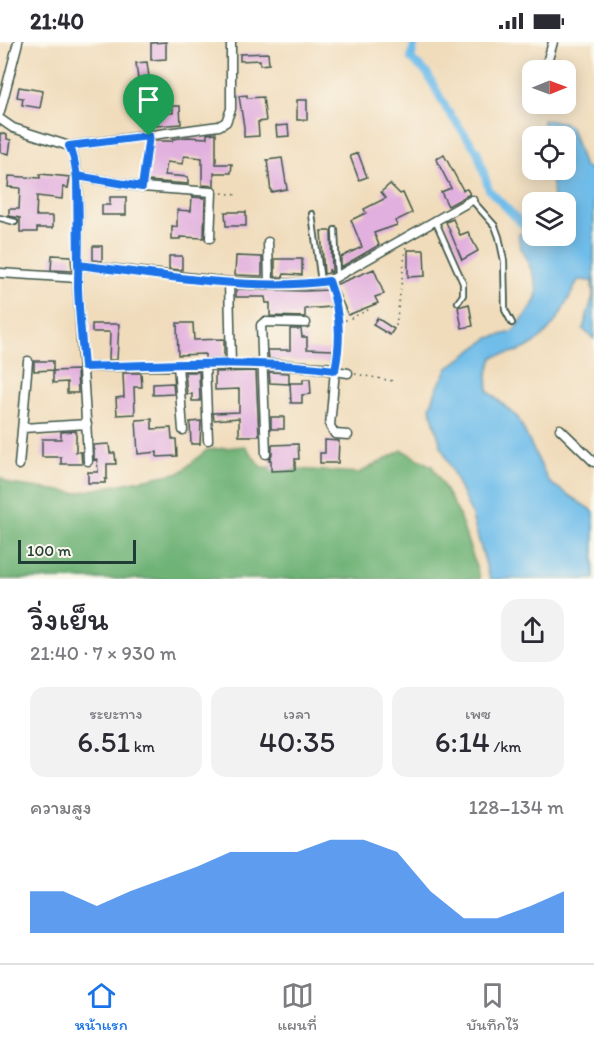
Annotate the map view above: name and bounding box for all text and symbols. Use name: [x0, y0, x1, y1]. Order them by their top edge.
text: 21:40: [30, 8, 84, 35]
north arrow: [522, 60, 576, 114]
map controls: [522, 60, 576, 246]
pin: [123, 74, 174, 136]
icon: arrive: [132, 83, 165, 116]
button: locate: [522, 126, 576, 180]
button: layers: [522, 192, 576, 246]
scale bar: [18, 537, 136, 564]
text: 100 m: [27, 541, 71, 560]
text: วิ่งเย็น: [30, 599, 109, 638]
button: share: [501, 599, 564, 662]
text: 21:40 · 7 × 930 m: [30, 641, 177, 665]
text: ระยะทาง: [89, 704, 143, 723]
text: เวลา: [283, 704, 311, 723]
text: เพซ: [465, 704, 491, 723]
text: 6.51: [77, 723, 130, 760]
text: 40:35: [259, 723, 335, 760]
text: 6:14: [435, 723, 490, 760]
text: km: [130, 737, 155, 756]
text: /km: [490, 737, 521, 756]
text: ความสูง: [30, 795, 92, 819]
text: 128–134 m: [469, 795, 564, 819]
tab: หน้าแรก: [75, 979, 128, 1034]
tab: แผนที่: [278, 979, 317, 1034]
tab: บันทึกไว้: [467, 979, 519, 1034]

